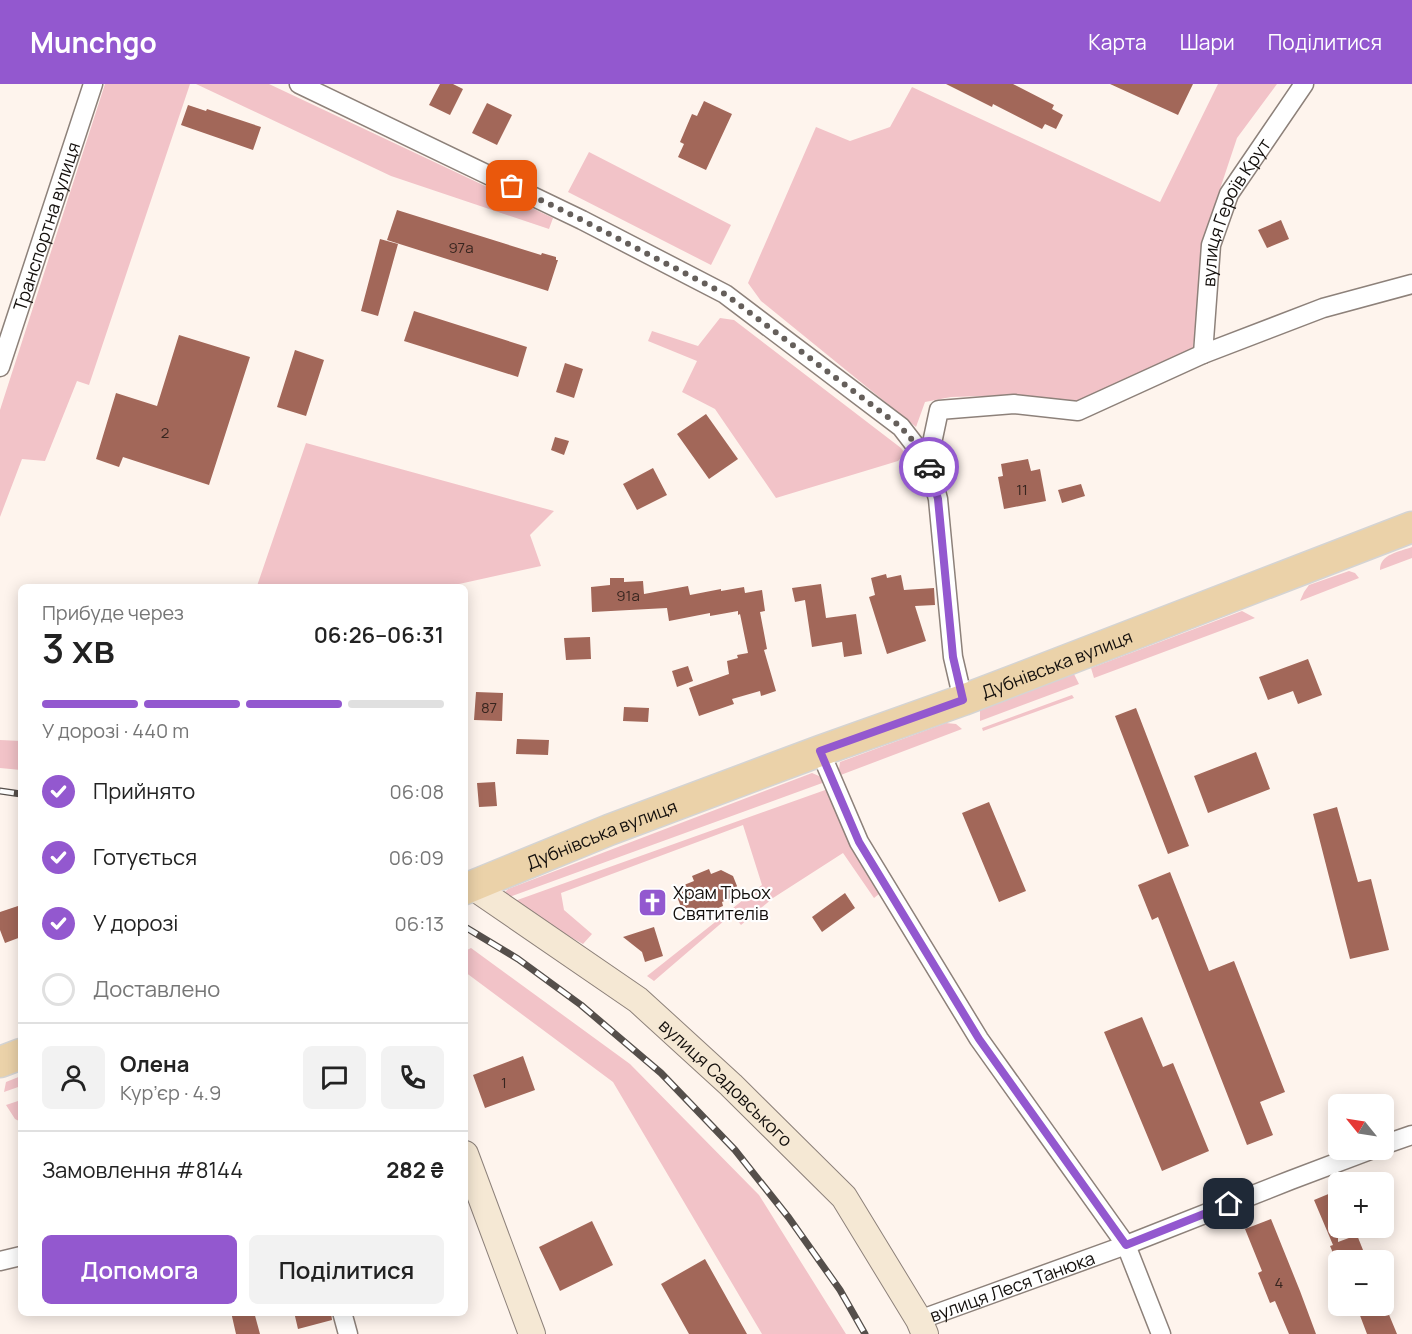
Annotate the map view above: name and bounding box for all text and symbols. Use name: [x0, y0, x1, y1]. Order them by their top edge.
text: Munchgo: [30, 23, 157, 61]
text: Карта: [1088, 28, 1147, 56]
text: Шари: [1180, 28, 1235, 56]
text: Поділитися: [1268, 28, 1382, 56]
street label: вулиця Героїв Крут: [1196, 133, 1276, 288]
street label: Транспортна вулиця: [7, 139, 85, 314]
pin: [486, 160, 537, 211]
icon: bag: [495, 169, 528, 202]
house number: 97а: [449, 237, 473, 258]
house number: 2: [161, 422, 169, 443]
courier: [899, 437, 959, 497]
icon: car: [913, 451, 946, 484]
house number: 11: [1016, 479, 1028, 500]
house number: 91а: [616, 585, 640, 606]
text: Прибуде через: [42, 599, 184, 626]
text: 06:26–06:31: [314, 620, 444, 650]
text: 3 хв: [42, 621, 115, 675]
street label: Дубнівська вулиця: [977, 624, 1136, 704]
house number: 87: [481, 697, 497, 718]
text: У дорозі · 440 m: [42, 717, 189, 744]
icon: check: [42, 775, 75, 808]
text: Прийнято: [93, 776, 195, 806]
text: 06:08: [390, 778, 444, 805]
street label: Дубнівська вулиця: [522, 794, 680, 875]
icon: check: [42, 841, 75, 874]
text: Готується: [93, 842, 197, 872]
text: 06:09: [389, 844, 444, 871]
place label: Храм Трьох Святителів: [673, 880, 771, 925]
church icon: Храм Трьох Святителів: [636, 886, 668, 918]
icon: check: [42, 907, 75, 940]
text: У дорозі: [93, 908, 179, 938]
text: 06:13: [395, 910, 444, 937]
text: Доставлено: [93, 974, 220, 1004]
street label: вулиця Садовського: [654, 1013, 798, 1152]
button: person: [42, 1046, 105, 1109]
button: chat: [303, 1046, 366, 1109]
button: phone: [381, 1046, 444, 1109]
text: Олена: [120, 1049, 189, 1079]
house number: 1: [501, 1072, 507, 1093]
text: Кур’єр · 4.9: [120, 1079, 221, 1106]
north arrow: [1328, 1094, 1394, 1160]
map controls: [1328, 1094, 1394, 1316]
text: Замовлення #8144: [42, 1155, 243, 1185]
text: 282 ₴: [386, 1155, 444, 1185]
button: +: [1328, 1172, 1394, 1238]
pin: [1203, 1178, 1254, 1229]
icon: home: [1212, 1187, 1245, 1220]
button: Допомога: [42, 1235, 237, 1304]
button: Поділитися: [249, 1235, 444, 1304]
street label: вулиця Леся Танюка: [926, 1245, 1098, 1327]
button: −: [1328, 1250, 1394, 1316]
house number: 4: [1275, 1272, 1284, 1293]

